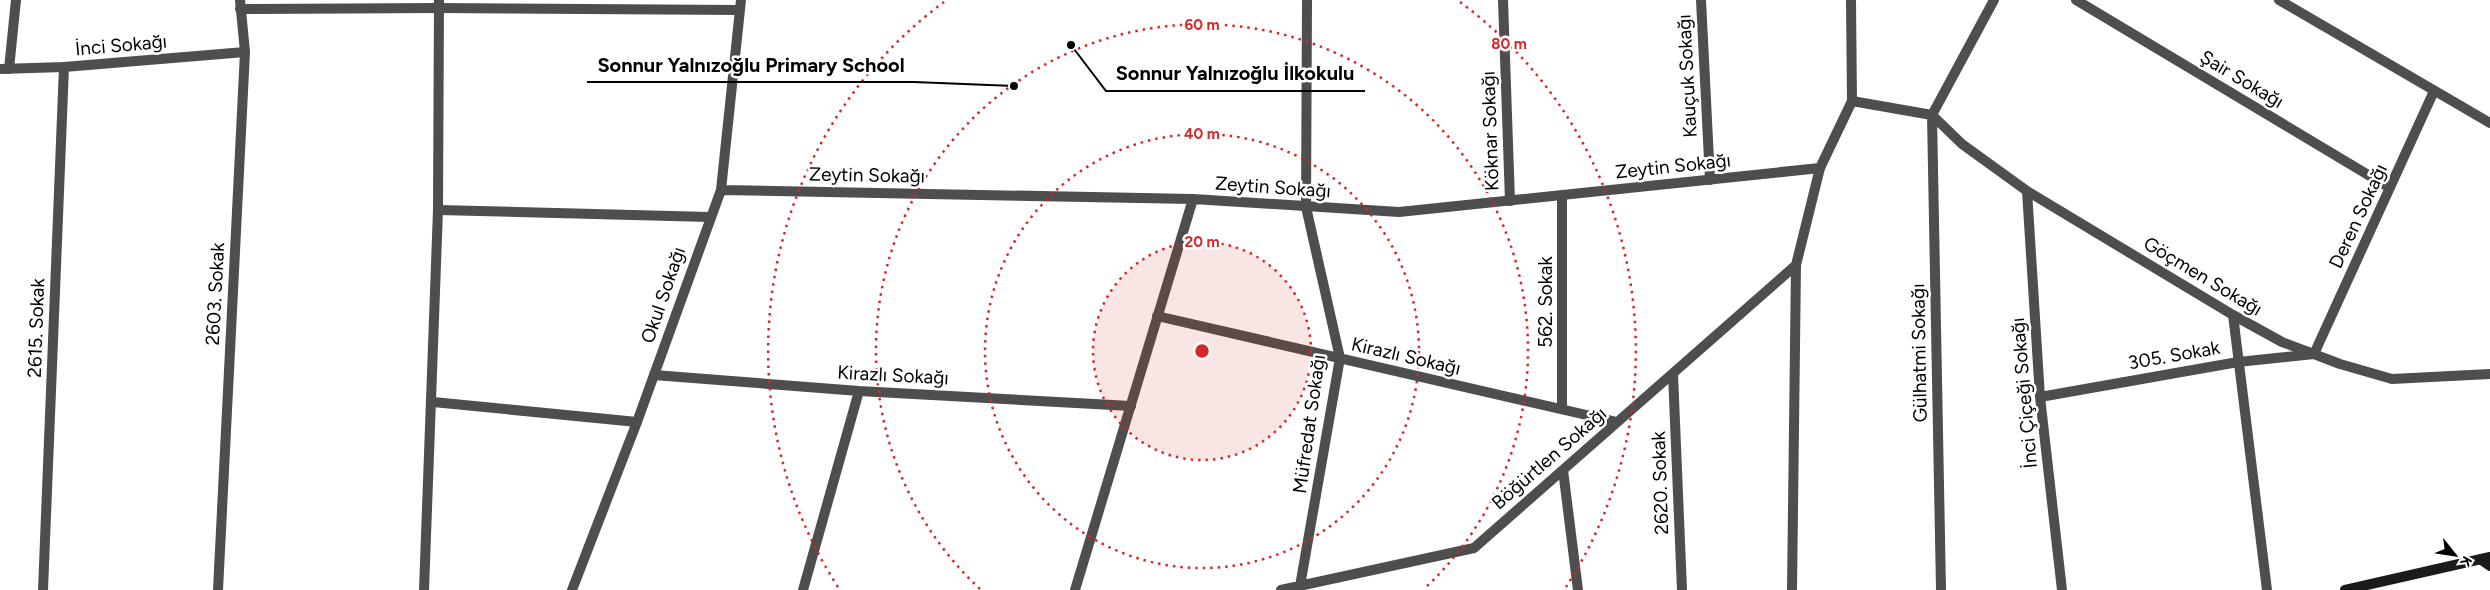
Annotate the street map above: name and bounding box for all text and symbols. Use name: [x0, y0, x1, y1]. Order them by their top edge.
street label: Kauçuk Sokağı: [1672, 14, 1702, 138]
text: 60 m: [1184, 16, 1220, 34]
street label: İnci Sokağı: [74, 30, 168, 60]
text: 80 m: [1491, 35, 1527, 53]
street label: Şair Sokağı: [2196, 45, 2288, 113]
callout: Sonnur Yalnızoğlu Primary School: [587, 47, 914, 82]
text: Sonnur Yalnızoğlu Primary School: [597, 53, 905, 77]
callout: Sonnur Yalnızoğlu İlkokulu: [1106, 56, 1365, 91]
text: Sonnur Yalnızoğlu İlkokulu: [1116, 61, 1354, 85]
street label: Köknar Sokağı: [1476, 71, 1504, 191]
text: 40 m: [1184, 125, 1220, 143]
street label: Zeytin Sokağı: [1614, 148, 1732, 184]
street label: Deren Sokağı: [2324, 160, 2392, 272]
street label: Zeytin Sokağı: [809, 162, 925, 188]
street label: Zeytin Sokağı: [1214, 171, 1332, 203]
street label: Göçmen Sokağı: [2139, 231, 2267, 321]
text: 20 m: [1184, 233, 1220, 251]
street label: 2603. Sokak: [201, 241, 229, 346]
street label: Okul Sokağı: [636, 244, 690, 346]
street label: 562. Sokak: [1534, 255, 1557, 348]
street label: 2615. Sokak: [23, 277, 49, 378]
street label: Gülhatmi Sokağı: [1906, 283, 1932, 423]
street label: İnci Çiçeği Sokağı: [2006, 317, 2042, 469]
street label: Kirazlı Sokağı: [1349, 332, 1463, 380]
street label: 305. Sokak: [2126, 335, 2222, 374]
centre of rings: [1193, 342, 1211, 360]
street label: Müfredat Sokağı: [1288, 353, 1330, 495]
street label: Kirazlı Sokağı: [837, 361, 949, 389]
street label: Böğürtlen Sokağı: [1487, 402, 1611, 514]
street label: 2620. Sokak: [1647, 430, 1673, 535]
north arrow: [2430, 530, 2480, 580]
text: K: [2456, 553, 2476, 570]

